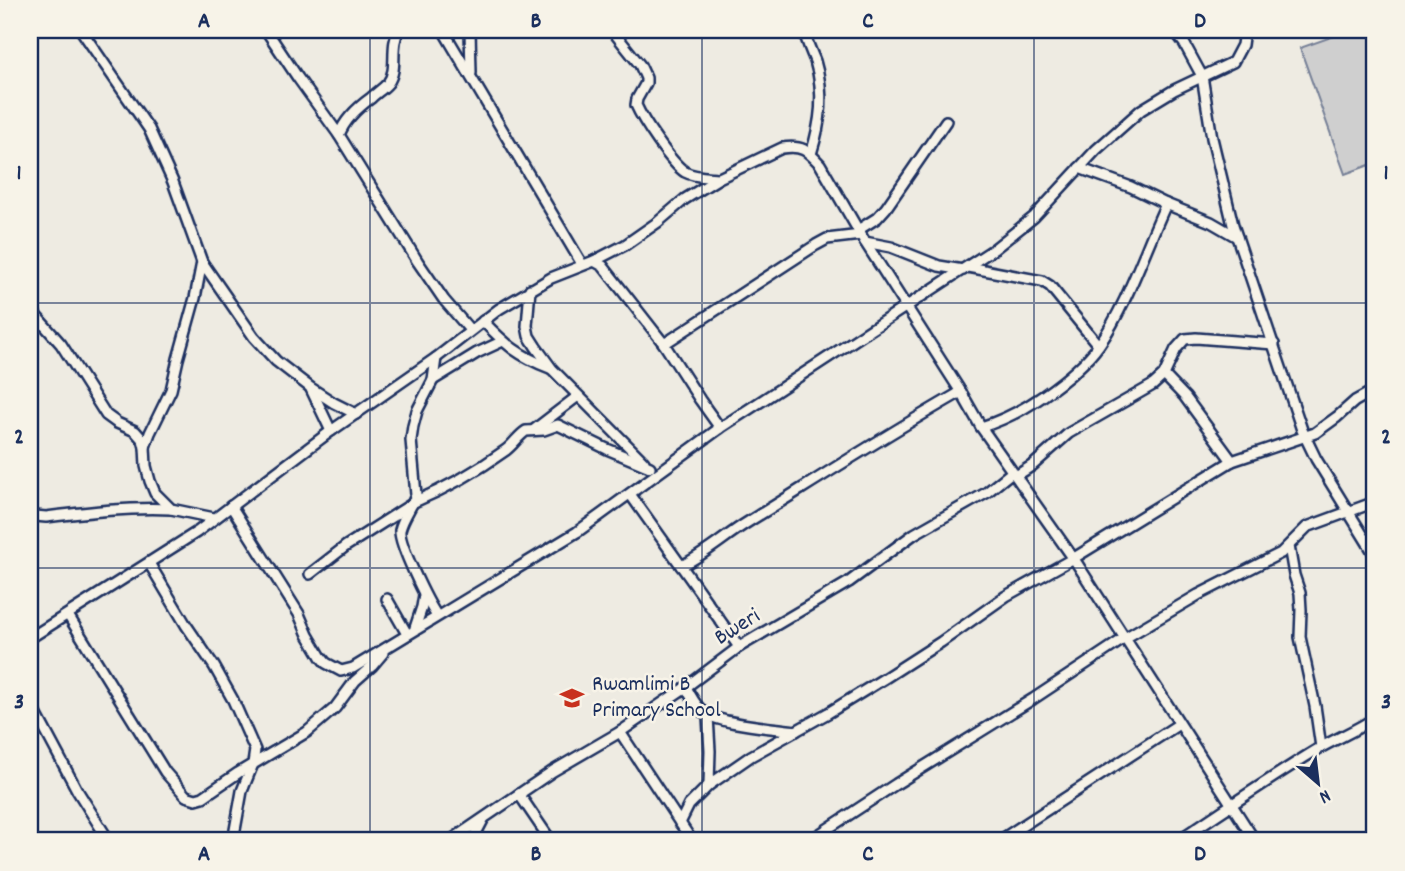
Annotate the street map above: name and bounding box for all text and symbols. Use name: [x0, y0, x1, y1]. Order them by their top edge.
text: A: [198, 6, 210, 39]
text: B: [531, 6, 542, 39]
text: C: [862, 6, 874, 39]
text: D: [1194, 6, 1206, 39]
text: 1: [16, 158, 22, 191]
text: 1: [1383, 158, 1389, 191]
text: 2: [14, 422, 24, 455]
text: 2: [1381, 422, 1391, 455]
street label: Bweri: [709, 601, 767, 655]
place label: Rwamlimi B Primary School: [592, 669, 721, 728]
school or university icon: Rwamlimi B Primary School: [558, 684, 586, 712]
text: 3: [14, 687, 24, 720]
text: 3: [1381, 687, 1391, 720]
north arrow: [1282, 748, 1352, 818]
text: N: [1314, 781, 1335, 809]
text: A: [198, 839, 210, 871]
text: B: [531, 839, 542, 871]
text: C: [862, 839, 874, 871]
text: D: [1194, 839, 1206, 871]

